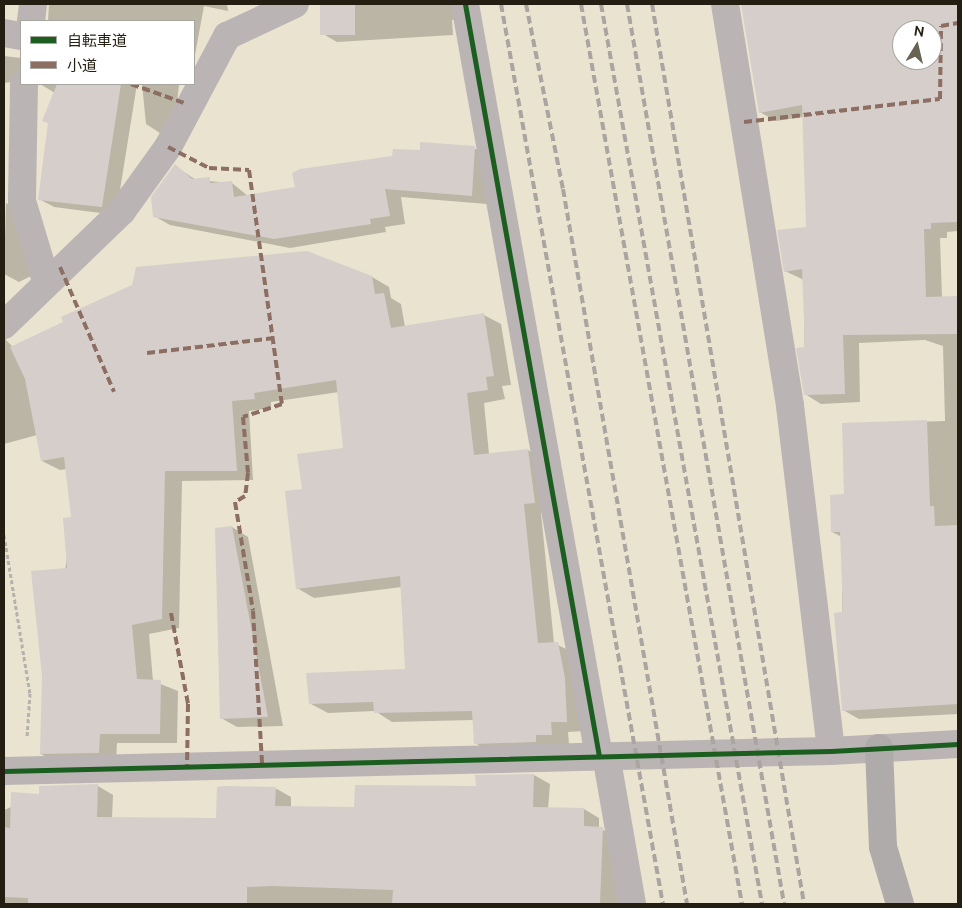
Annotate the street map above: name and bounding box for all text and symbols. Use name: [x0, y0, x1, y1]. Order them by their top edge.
legend: [20, 20, 195, 85]
north arrow: [892, 20, 942, 70]
text: N: [913, 22, 926, 40]
text: 自転車道: [67, 32, 127, 49]
text: 小道: [67, 57, 97, 74]

